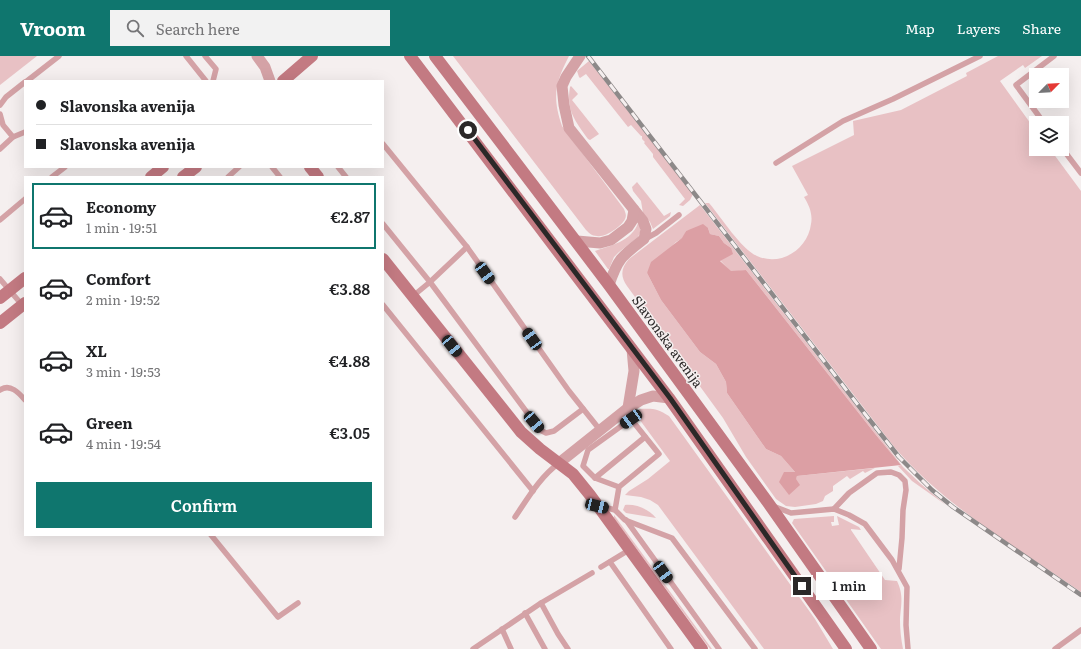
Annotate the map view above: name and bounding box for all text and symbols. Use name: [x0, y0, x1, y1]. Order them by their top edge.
search box: [110, 10, 390, 46]
text: Vroom: [20, 14, 86, 42]
icon: search: [124, 17, 146, 39]
text: Search here: [156, 17, 240, 40]
text: Map: [905, 18, 935, 38]
text: Layers: [957, 18, 1000, 38]
text: Share: [1022, 18, 1061, 38]
north arrow: [1029, 68, 1069, 108]
map controls: [1029, 68, 1069, 156]
text: Slavonska avenija: [60, 94, 195, 117]
button: layers: [1029, 116, 1069, 156]
route start: [459, 121, 477, 139]
text: Slavonska avenija: [60, 132, 195, 155]
text: Economy: [86, 195, 156, 218]
icon: car: [38, 198, 74, 234]
text: €2.87: [330, 205, 370, 228]
text: 1 min · 19:51: [86, 218, 157, 237]
car: [473, 260, 497, 286]
text: Comfort: [86, 267, 151, 290]
icon: car: [38, 270, 74, 306]
text: €3.88: [329, 277, 370, 300]
text: 2 min · 19:52: [86, 290, 160, 309]
street label: Slavonska avenija: [628, 291, 708, 391]
car: [520, 326, 544, 352]
car: [440, 333, 464, 359]
text: XL: [86, 339, 107, 362]
icon: car: [38, 342, 74, 378]
text: €4.88: [329, 349, 370, 372]
text: 3 min · 19:53: [86, 362, 161, 381]
car: [618, 407, 644, 431]
car: [522, 409, 546, 435]
text: Green: [86, 411, 133, 434]
icon: car: [38, 414, 74, 450]
text: €3.05: [329, 421, 370, 444]
text: 4 min · 19:54: [86, 434, 161, 453]
button: Confirm: [36, 482, 372, 528]
car: [584, 497, 610, 515]
car: [651, 559, 675, 585]
callout: 1 min: [816, 572, 882, 600]
text: 1 min: [832, 576, 866, 595]
route end: [793, 577, 811, 595]

